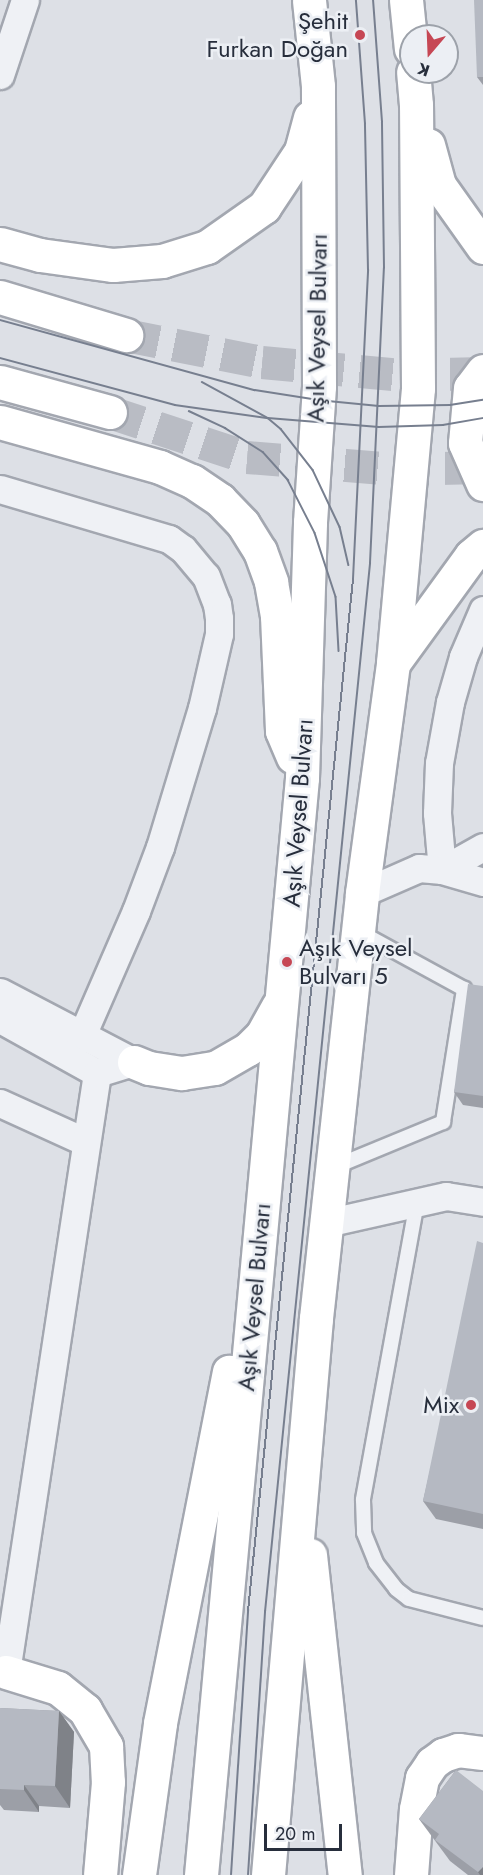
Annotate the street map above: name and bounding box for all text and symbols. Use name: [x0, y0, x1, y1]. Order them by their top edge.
place label: Şehit Furkan Doğan: [206, 7, 348, 63]
north arrow: [399, 24, 459, 84]
marker: Şehit Furkan Doğan: [353, 28, 367, 42]
text: K: [415, 57, 433, 82]
street label: Aşık Veysel Bulvarı: [301, 233, 333, 423]
street label: Aşık Veysel Bulvarı: [277, 718, 319, 908]
place label: Aşık Veysel Bulvarı 5: [299, 934, 413, 990]
marker: Aşık Veysel Bulvarı 5: [280, 955, 294, 969]
street label: Aşık Veysel Bulvarı: [231, 1202, 277, 1392]
place label: Mix: [423, 1391, 459, 1419]
marker: Mix: [464, 1398, 478, 1412]
scale bar: [267, 1812, 345, 1850]
text: 20 m: [275, 1821, 315, 1847]

